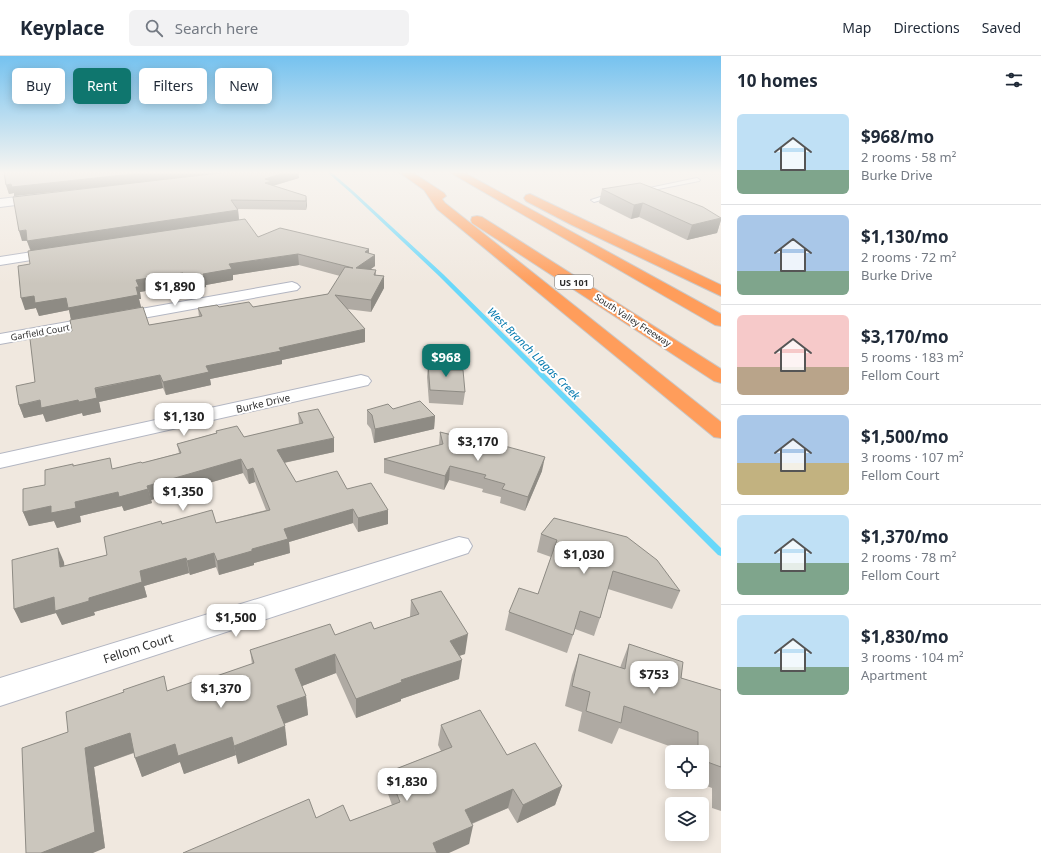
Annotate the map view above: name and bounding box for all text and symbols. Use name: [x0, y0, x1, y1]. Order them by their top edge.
search box: [129, 10, 409, 46]
text: Keyplace: [20, 15, 105, 41]
icon: search: [143, 17, 165, 39]
text: Search here: [175, 18, 258, 38]
text: Map: [842, 18, 871, 37]
text: Directions: [893, 18, 960, 37]
text: Saved: [982, 18, 1021, 37]
chip: Buy: [12, 68, 65, 104]
chip: Rent: [73, 68, 131, 104]
chip: Filters: [139, 68, 207, 104]
chip: New: [215, 68, 272, 104]
text: 10 homes: [737, 69, 818, 92]
icon: filters: [1003, 69, 1025, 91]
text: $968/mo: [861, 125, 934, 148]
icon: home: [769, 130, 817, 178]
text: 2 rooms · 58 m²: [861, 148, 956, 166]
text: Burke Drive: [861, 166, 933, 184]
text: $1,130/mo: [861, 225, 949, 248]
icon: home: [769, 231, 817, 279]
text: 2 rooms · 72 m²: [861, 248, 956, 266]
text: Burke Drive: [861, 266, 933, 284]
pin: $1,890: [142, 273, 208, 307]
road number: US 101: [555, 275, 593, 289]
text: $1,890: [155, 277, 195, 295]
street label: South Valley Freeway: [592, 290, 674, 350]
water label: West Branch Llagas Creek: [484, 303, 584, 403]
street label: Garfield Court: [9, 320, 71, 344]
text: $3,170/mo: [861, 325, 949, 348]
icon: home: [769, 331, 817, 379]
pin: $968: [422, 344, 470, 378]
text: $968: [431, 348, 461, 366]
text: 5 rooms · 183 m²: [861, 348, 964, 366]
text: Fellom Court: [861, 366, 939, 384]
street label: Burke Drive: [235, 390, 292, 416]
pin: $1,130: [151, 403, 217, 437]
text: $1,130: [164, 407, 204, 425]
text: $1,500/mo: [861, 425, 949, 448]
pin: $3,170: [445, 428, 511, 462]
icon: home: [769, 431, 817, 479]
text: $3,170: [458, 432, 498, 450]
text: 3 rooms · 107 m²: [861, 448, 964, 466]
text: Fellom Court: [861, 466, 939, 484]
pin: $1,350: [150, 478, 216, 512]
text: $1,350: [163, 482, 203, 500]
text: $1,370/mo: [861, 525, 949, 548]
icon: home: [769, 531, 817, 579]
pin: $1,030: [551, 541, 617, 575]
text: $1,030: [564, 545, 604, 563]
text: 2 rooms · 78 m²: [861, 548, 956, 566]
text: Fellom Court: [861, 566, 939, 584]
pin: $1,500: [203, 604, 269, 638]
text: $1,500: [216, 608, 256, 626]
text: $1,830/mo: [861, 625, 949, 648]
street label: Fellom Court: [101, 629, 176, 667]
icon: home: [769, 631, 817, 679]
text: 3 rooms · 104 m²: [861, 648, 964, 666]
pin: $753: [630, 661, 678, 695]
text: $753: [639, 665, 669, 683]
text: Apartment: [861, 666, 927, 684]
pin: $1,370: [188, 675, 254, 709]
text: $1,370: [201, 679, 241, 697]
map controls: [665, 745, 709, 841]
button: locate: [665, 745, 709, 789]
pin: $1,830: [374, 768, 440, 802]
text: $1,830: [387, 772, 427, 790]
button: layers: [665, 797, 709, 841]

